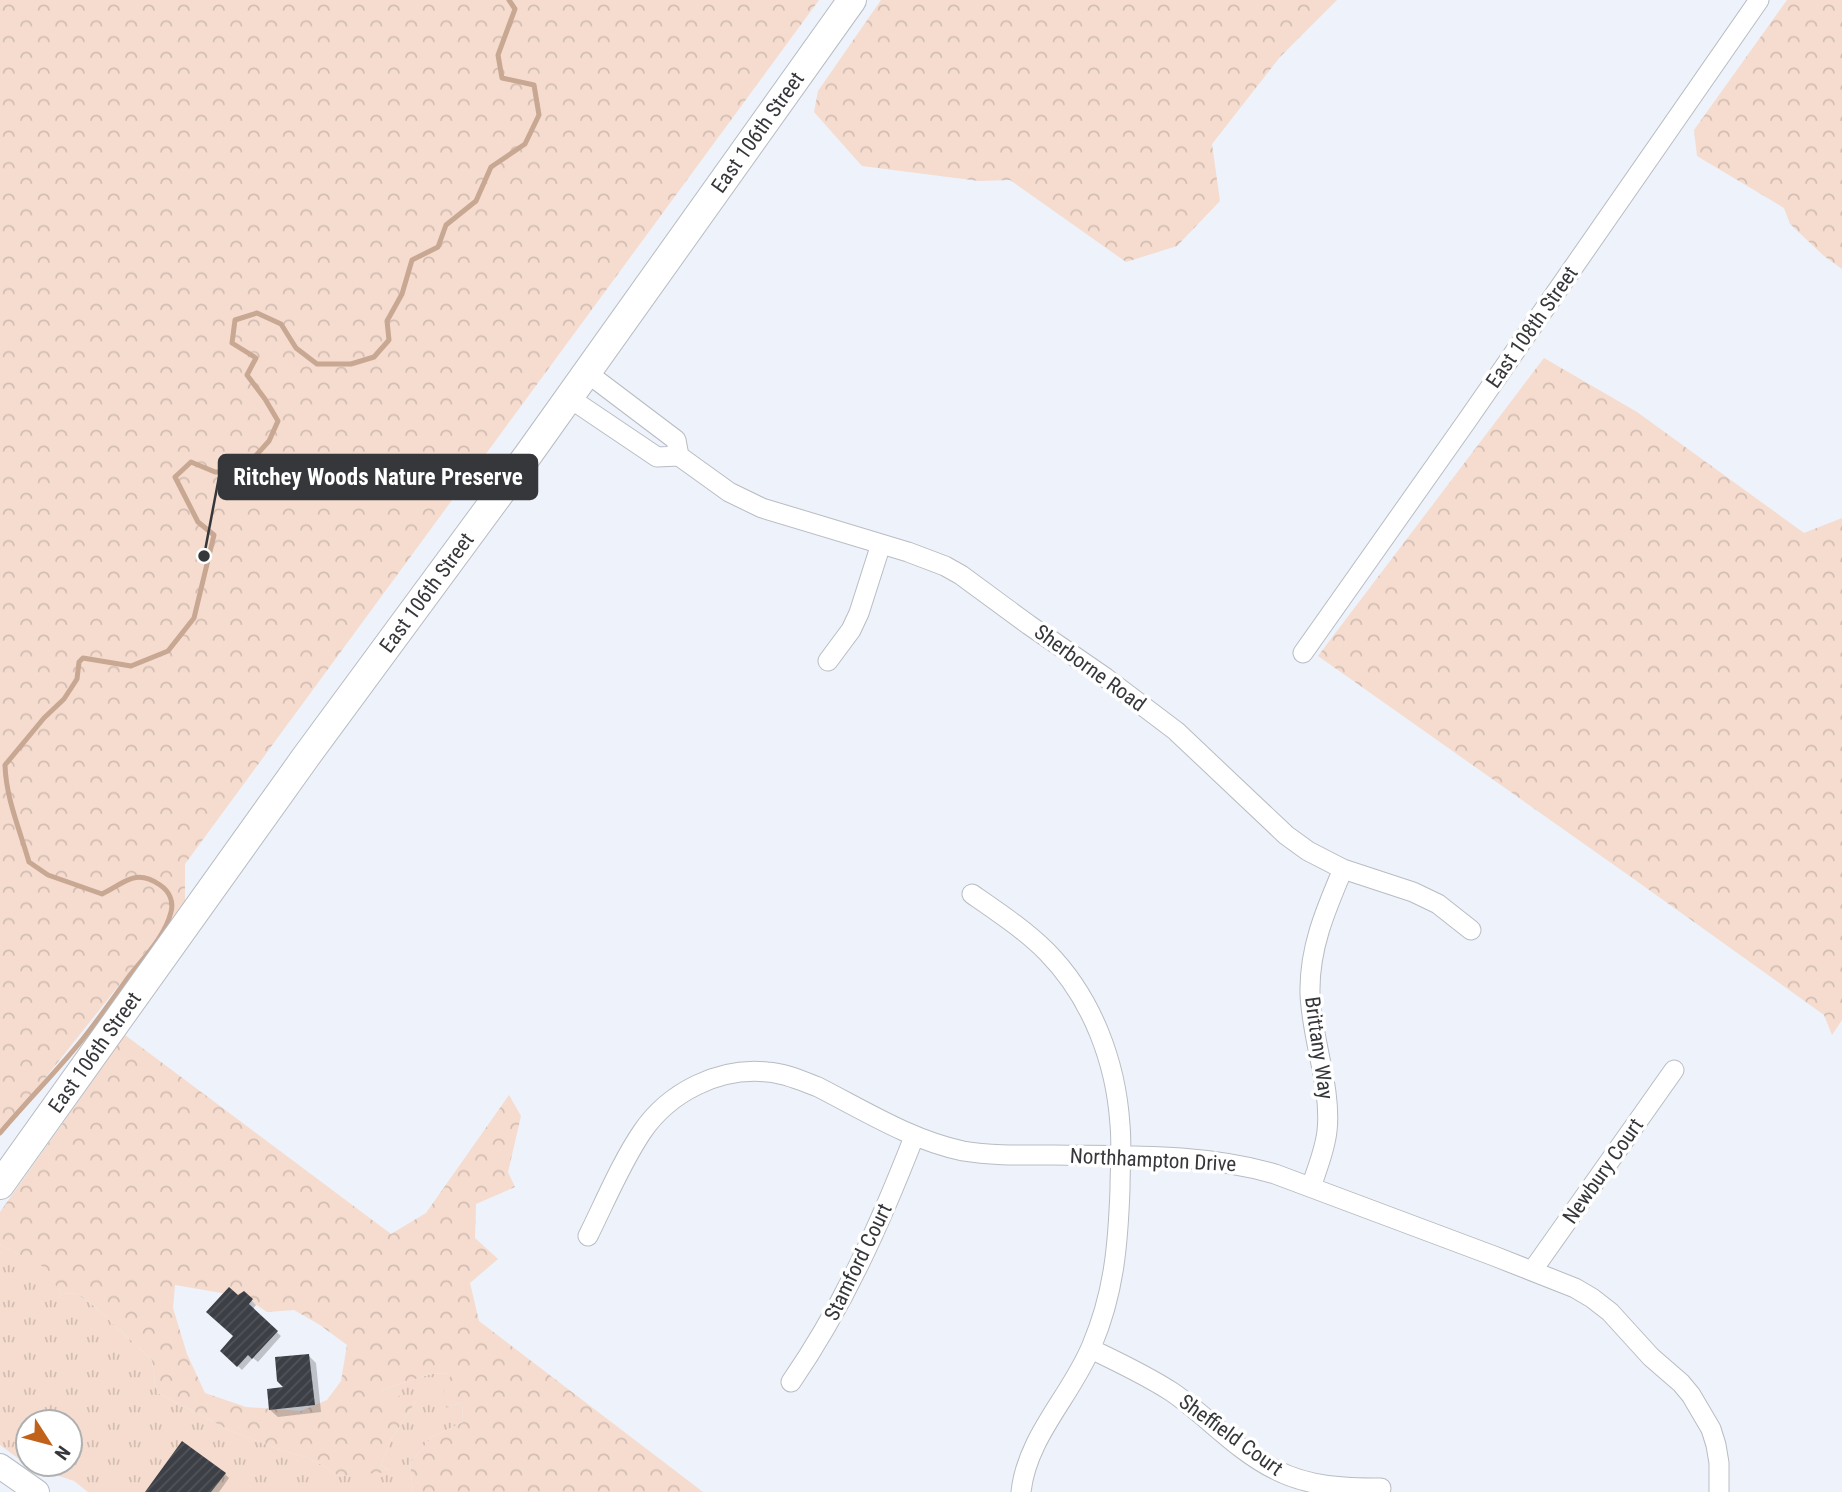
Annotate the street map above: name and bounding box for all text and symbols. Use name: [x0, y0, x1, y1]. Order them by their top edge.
street label: East 106th Street: [707, 67, 809, 197]
street label: East 108th Street: [1481, 262, 1583, 392]
callout: Ritchey Woods Nature Preserve: [219, 455, 537, 499]
text: Ritchey Woods Nature Preserve: [233, 464, 523, 491]
street label: East 106th Street: [375, 528, 479, 657]
street label: Sherborne Road: [1030, 620, 1150, 716]
street label: East 106th Street: [44, 987, 146, 1117]
street label: Brittany Way: [1300, 995, 1338, 1101]
street label: Newbury Court: [1558, 1114, 1648, 1228]
street label: Northhampton Drive: [1069, 1144, 1237, 1176]
street label: Stamford Court: [819, 1200, 897, 1324]
street label: Sheffield Court: [1175, 1389, 1287, 1481]
north arrow: [14, 1408, 84, 1478]
text: N: [50, 1441, 75, 1464]

